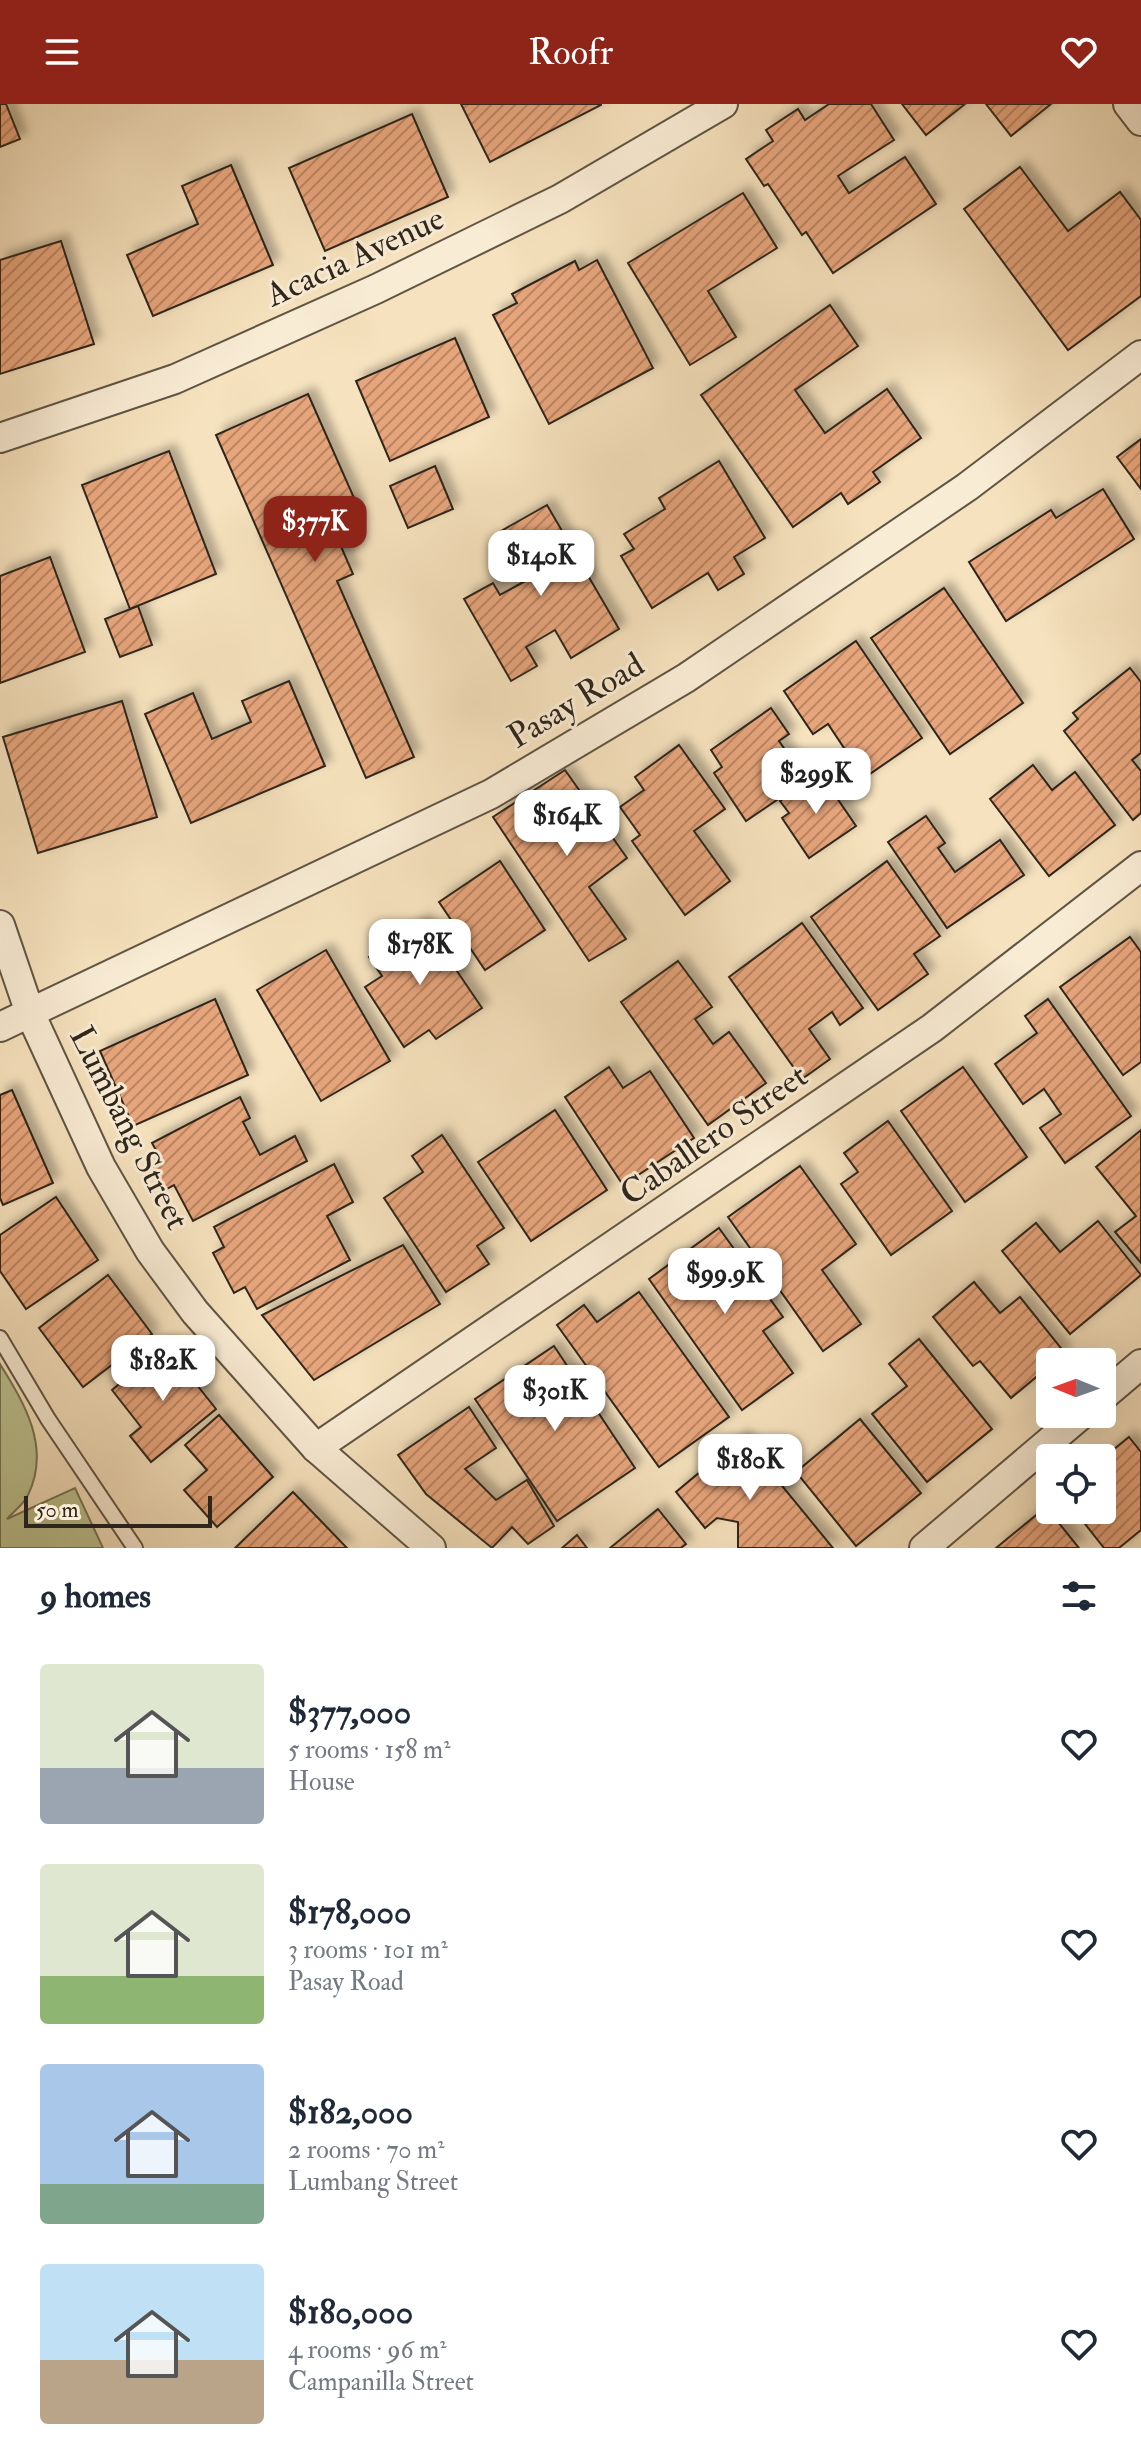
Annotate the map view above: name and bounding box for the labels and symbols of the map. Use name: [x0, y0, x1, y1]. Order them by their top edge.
street label: Acacia Avenue: [258, 197, 451, 317]
pin: $377K: [259, 496, 371, 564]
pin: $140K: [485, 530, 597, 598]
street label: Pasay Road: [500, 643, 652, 758]
pin: $299K: [760, 748, 872, 816]
pin: $164K: [511, 790, 623, 858]
pin: $178K: [364, 919, 476, 987]
street label: Lumbang Street: [59, 1019, 199, 1237]
street label: Caballero Street: [612, 1055, 816, 1215]
pin: $99.9K: [660, 1248, 790, 1316]
pin: $182K: [107, 1335, 219, 1403]
north arrow: [1036, 1348, 1116, 1428]
pin: $301K: [499, 1365, 611, 1433]
pin: $180K: [694, 1434, 806, 1502]
scale bar: [24, 1492, 212, 1528]

